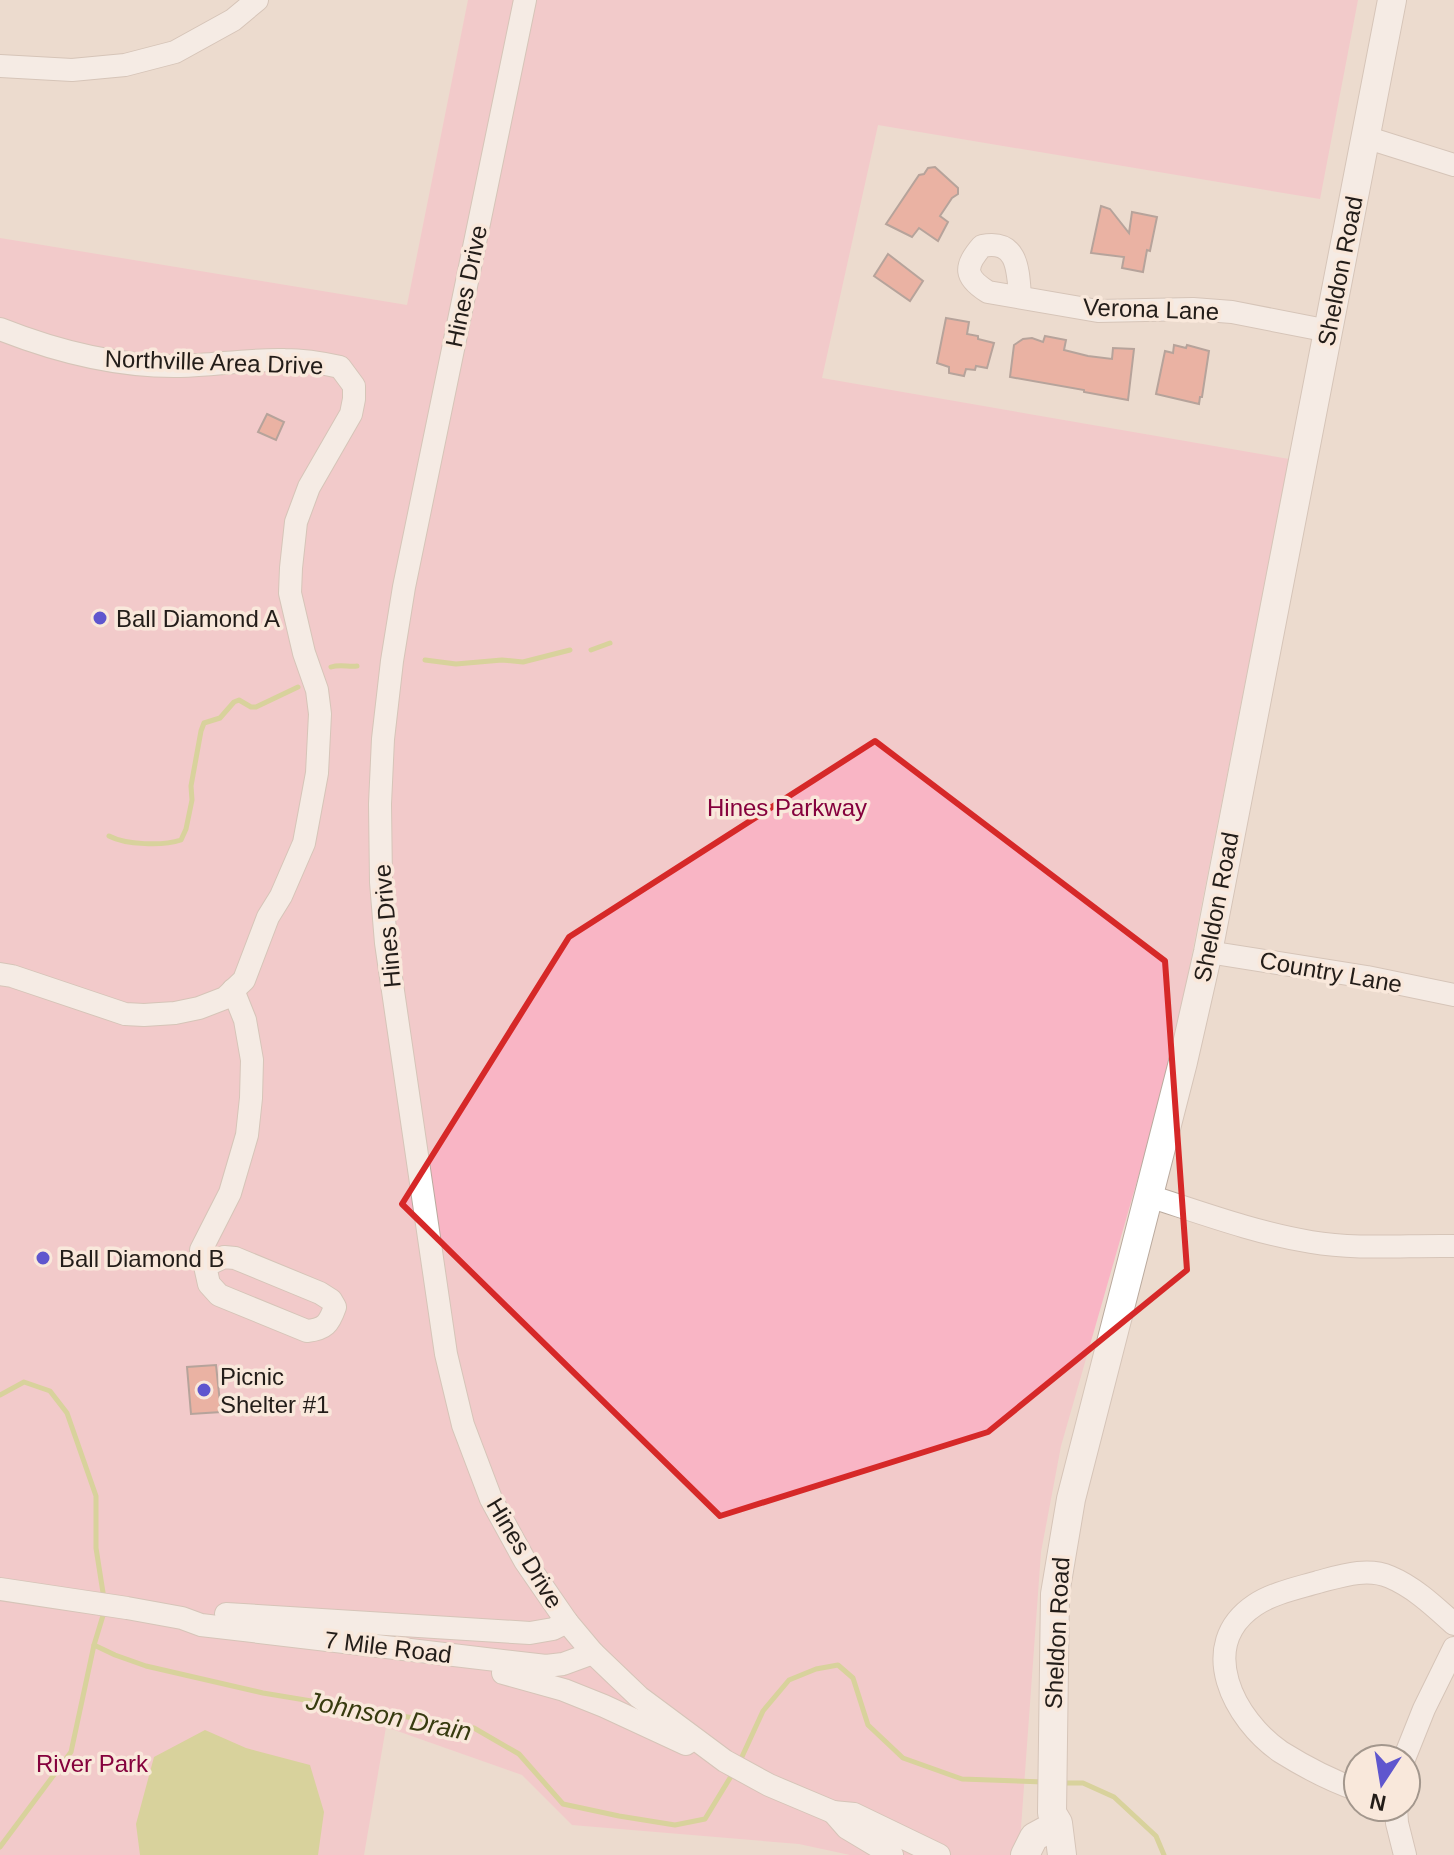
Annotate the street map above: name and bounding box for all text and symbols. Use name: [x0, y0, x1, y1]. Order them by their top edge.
street label: Sheldon Road: [1312, 194, 1368, 348]
street label: Hines Drive: [440, 223, 492, 349]
street label: Verona Lane: [1083, 293, 1219, 325]
street label: Northville Area Drive: [104, 345, 324, 379]
place label: Ball Diamond A: [116, 605, 280, 632]
marker: Ball Diamond A: [91, 609, 109, 627]
park label: Hines Parkway: [707, 794, 867, 821]
street label: Sheldon Road: [1188, 830, 1244, 984]
street label: Hines Drive: [368, 863, 406, 989]
street label: Country Lane: [1258, 946, 1404, 998]
place label: Ball Diamond B: [59, 1245, 224, 1272]
marker: Ball Diamond B: [34, 1249, 52, 1267]
place label: Picnic Shelter #1: [220, 1363, 329, 1418]
marker: Picnic Shelter #1: [195, 1381, 213, 1399]
street label: Hines Drive: [481, 1493, 569, 1613]
street label: Sheldon Road: [1040, 1556, 1074, 1710]
street label: 7 Mile Road: [323, 1626, 453, 1668]
water label: Johnson Drain: [303, 1685, 474, 1747]
north arrow: [1342, 1743, 1422, 1823]
park label: River Park: [36, 1750, 149, 1777]
text: N: [1368, 1788, 1388, 1816]

